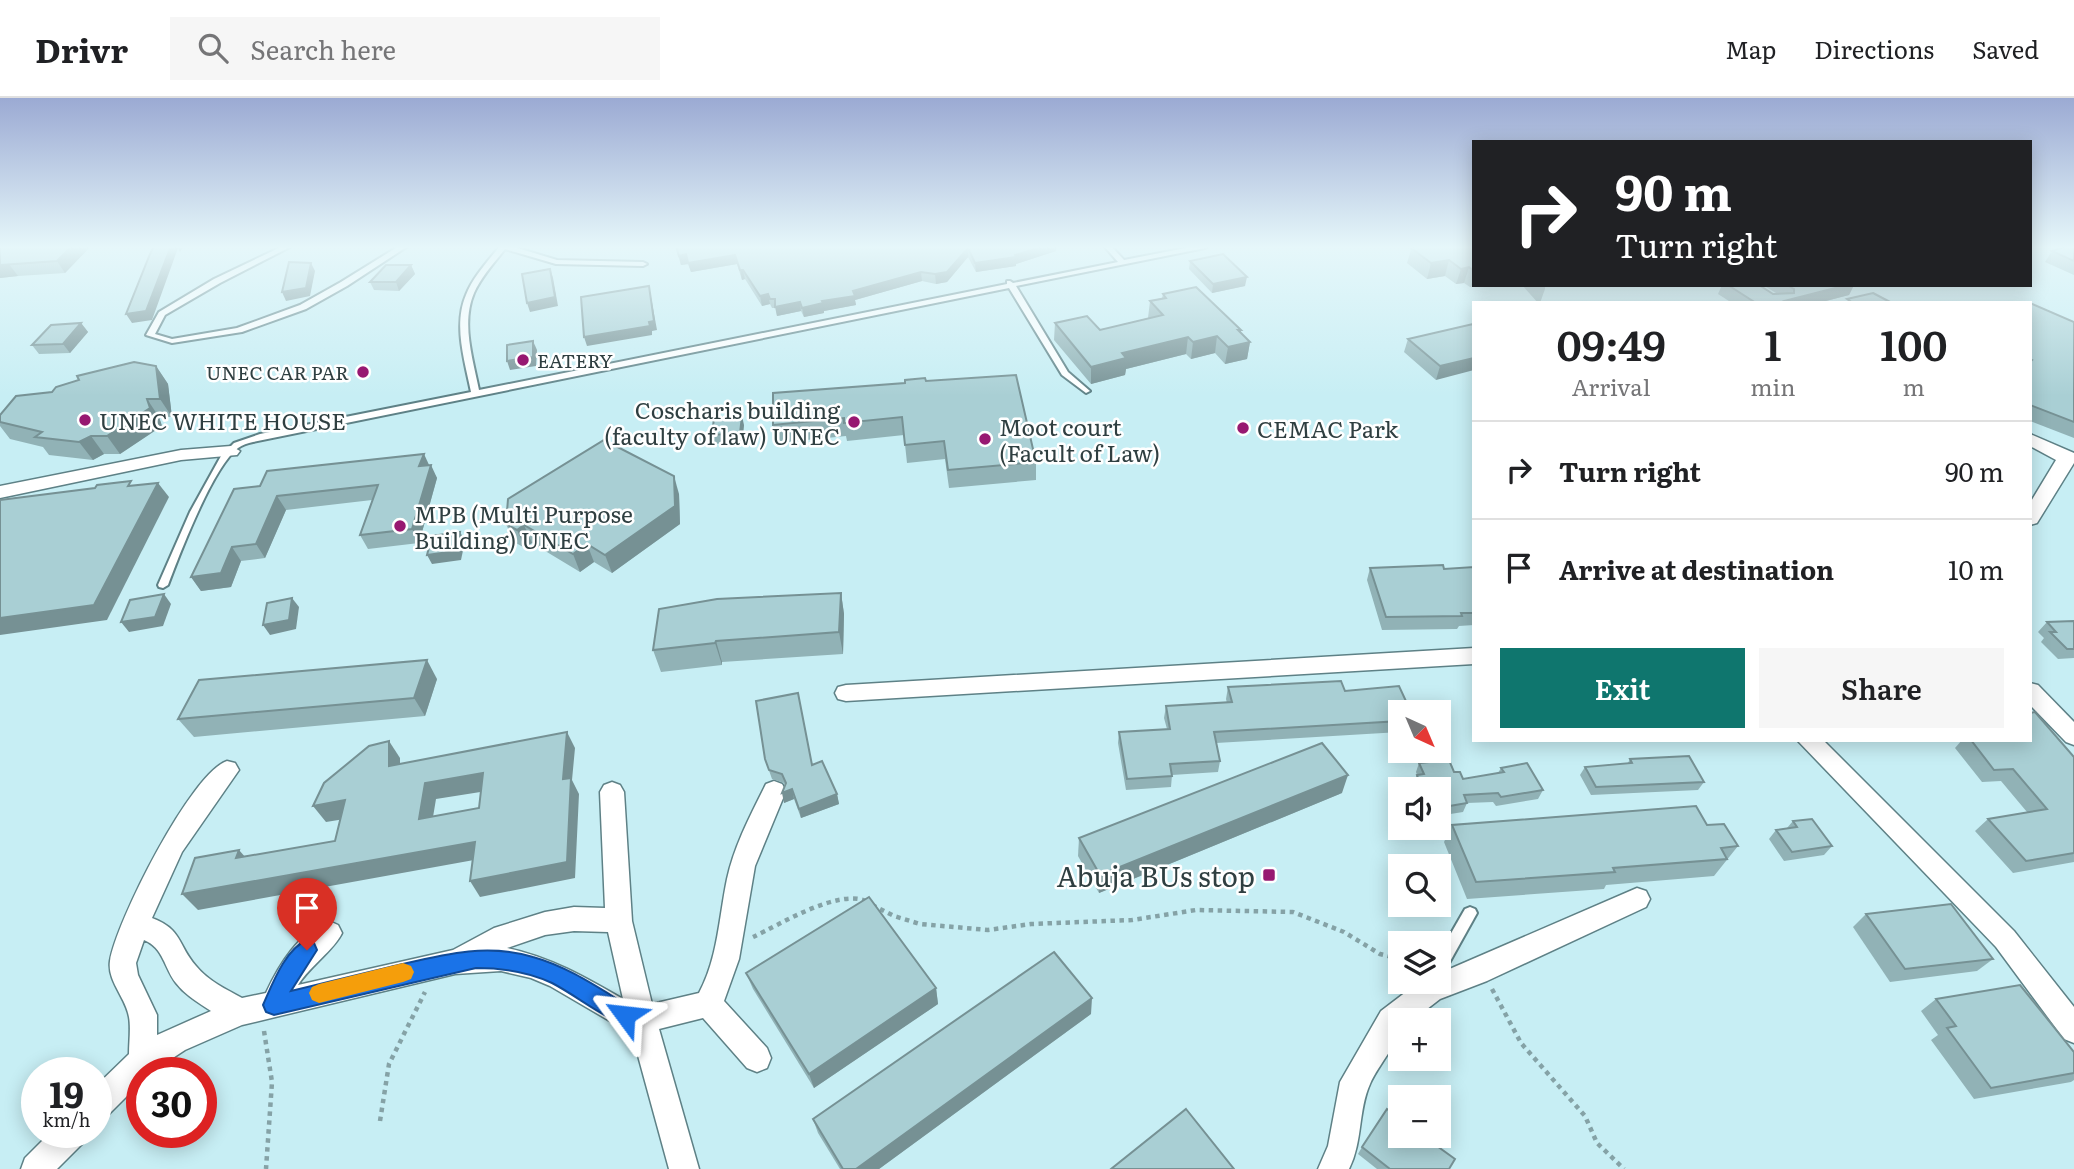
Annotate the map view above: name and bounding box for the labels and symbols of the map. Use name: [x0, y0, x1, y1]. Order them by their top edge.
place label: EATERY: [537, 346, 613, 374]
marker: EATERY: [515, 352, 531, 368]
place label: UNEC CAR PAR: [206, 358, 349, 386]
marker: UNEC CAR PAR: [355, 364, 371, 380]
place label: Coscharis building (faculty of law) UNEC: [604, 392, 840, 452]
place label: UNEC WHITE HOUSE: [99, 403, 346, 437]
place label: Moot court (Facult of Law): [999, 409, 1160, 469]
place label: CEMAC Park: [1257, 411, 1399, 445]
marker: UNEC WHITE HOUSE: [77, 412, 93, 428]
marker: Coscharis building (faculty of law) UNEC: [846, 414, 862, 430]
marker: CEMAC Park: [1235, 420, 1251, 436]
marker: Moot court (Facult of Law): [977, 431, 993, 447]
place label: MPB (Multi Purpose Building) UNEC: [414, 496, 633, 556]
marker: MPB (Multi Purpose Building) UNEC: [392, 518, 408, 534]
north arrow: [1388, 700, 1451, 763]
place label: Abuja BUs stop: [1056, 854, 1255, 896]
marker: Abuja BUs stop: [1261, 867, 1277, 883]
pin: [277, 878, 337, 950]
position arrow: [588, 978, 662, 1052]
speed limit sign: 30: [126, 1057, 217, 1148]

